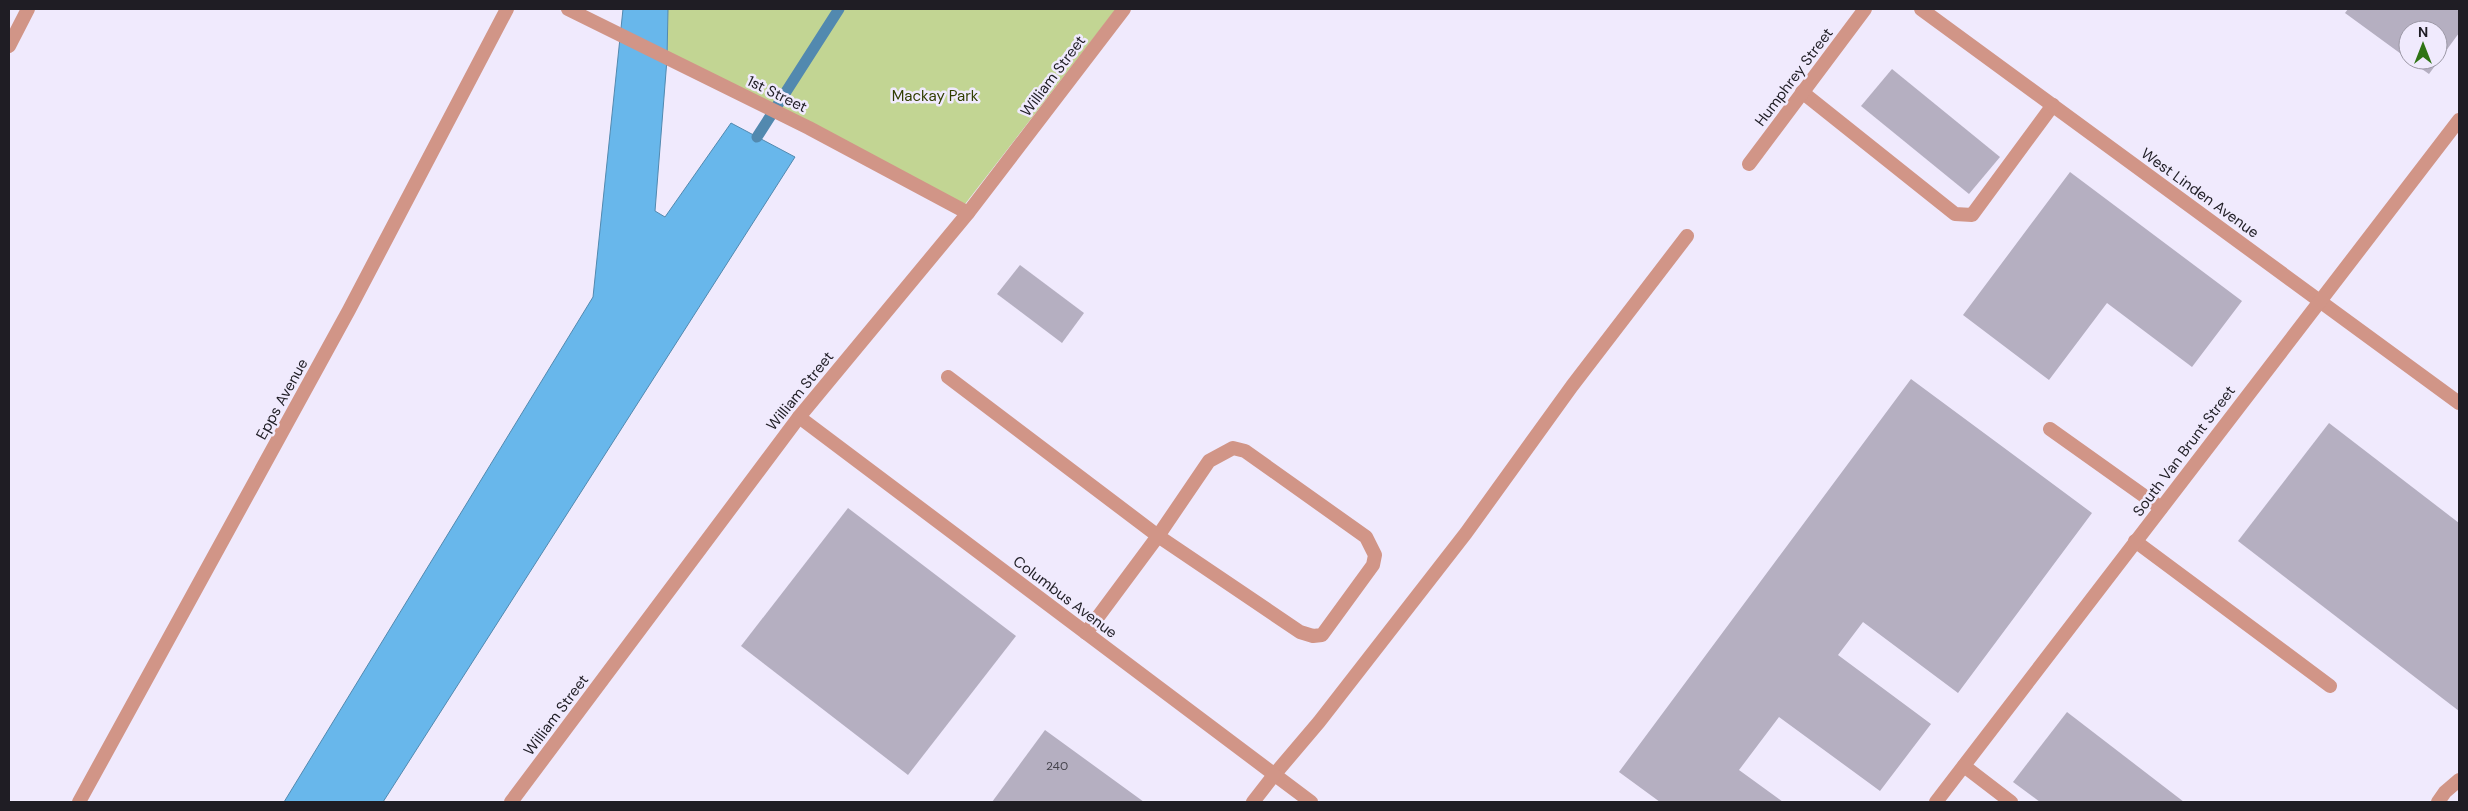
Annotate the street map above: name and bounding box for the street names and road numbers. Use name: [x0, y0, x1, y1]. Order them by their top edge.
street label: Humphrey Street: [1750, 24, 1838, 130]
street label: William Street: [1016, 31, 1090, 121]
street label: 1st Street: [744, 71, 810, 117]
street label: West Linden Avenue: [2137, 143, 2263, 243]
street label: William Street: [762, 347, 838, 435]
street label: Epps Avenue: [251, 355, 313, 443]
street label: South Van Brunt Street: [2128, 381, 2240, 520]
street label: Columbus Avenue: [1009, 551, 1121, 643]
street label: William Street: [519, 670, 593, 760]

